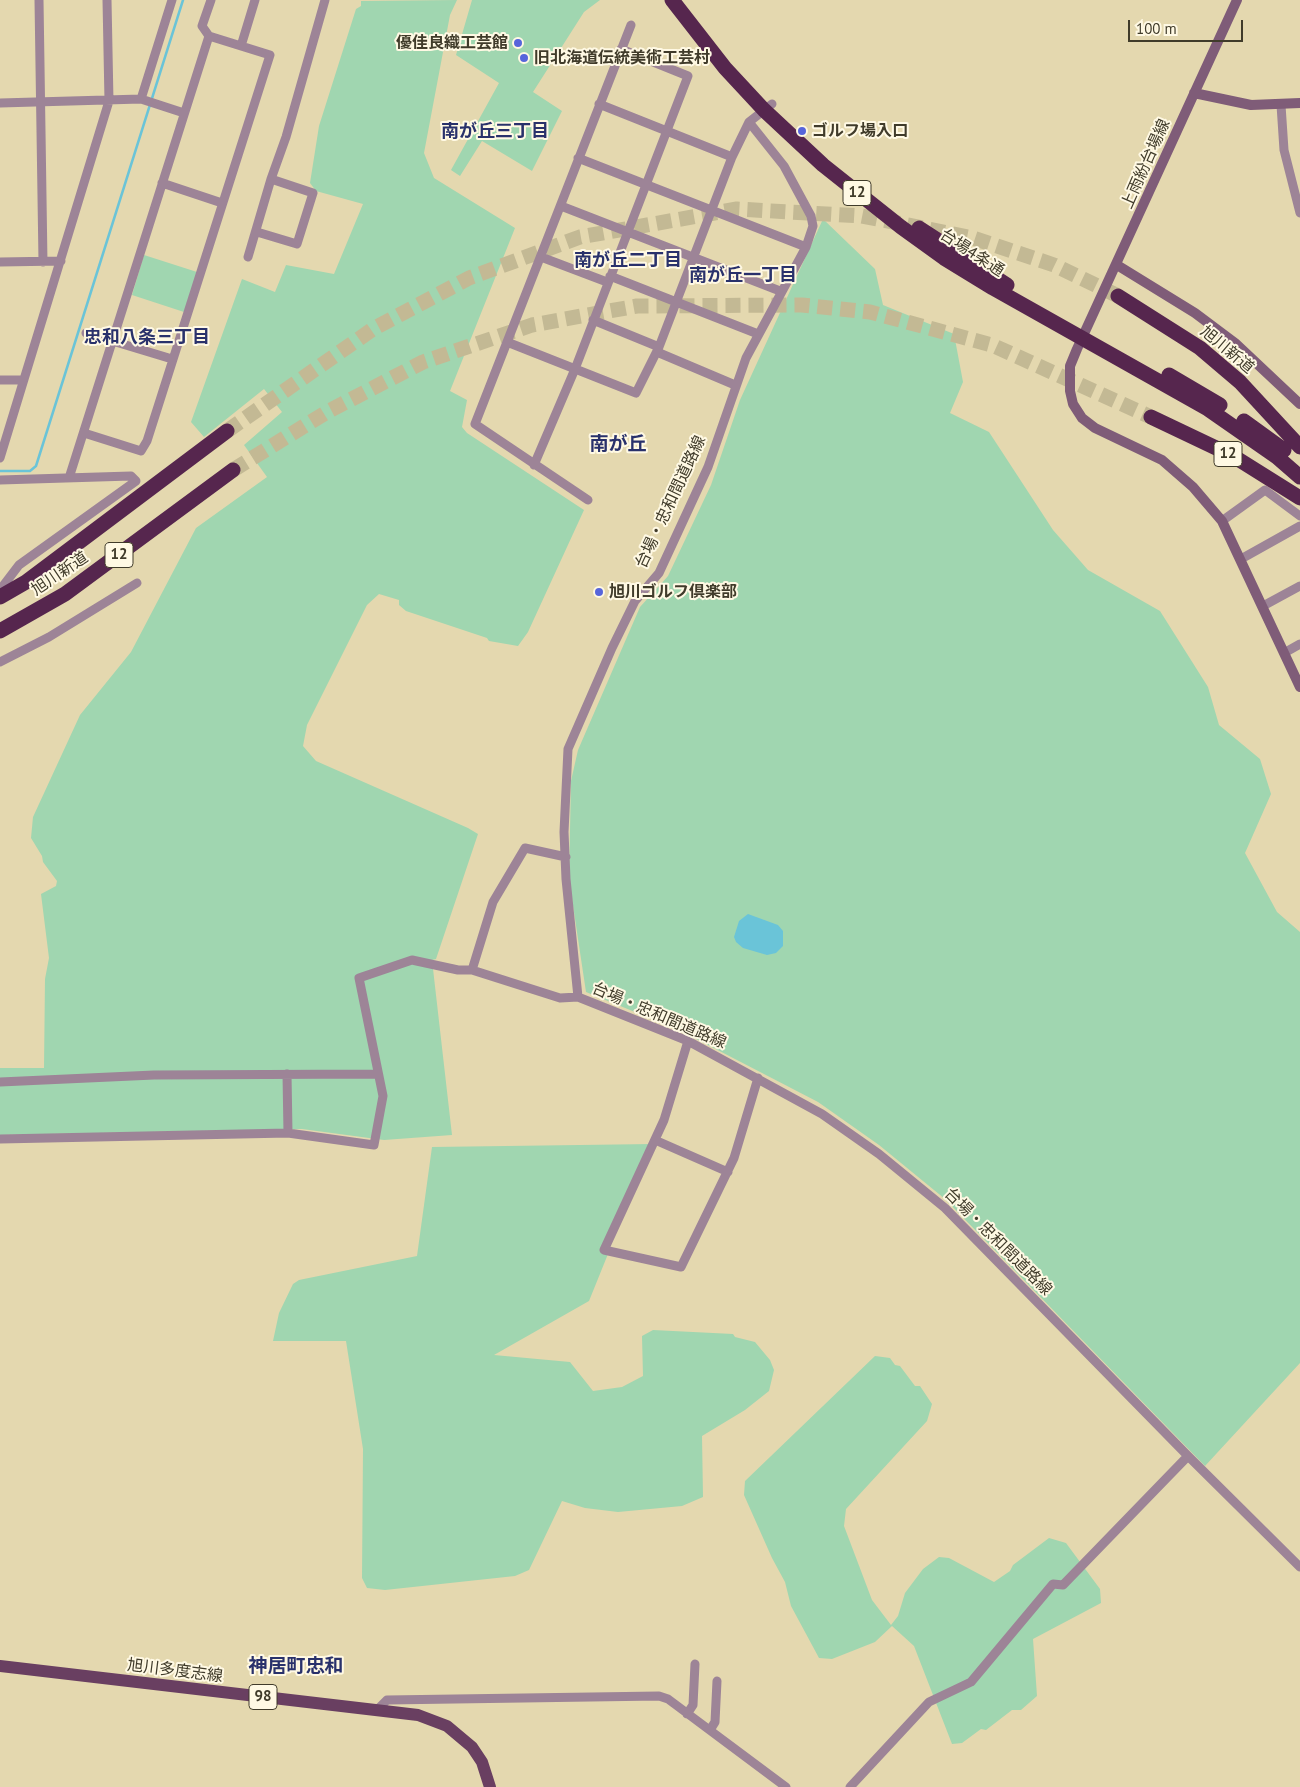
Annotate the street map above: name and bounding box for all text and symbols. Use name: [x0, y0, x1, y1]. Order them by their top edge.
scale bar: [1130, 10, 1245, 42]
text: 100 m: [1136, 19, 1177, 38]
place label: 優佳良織工芸館: [396, 33, 508, 53]
marker: 優佳良織工芸館: [512, 37, 524, 49]
place label: 旧北海道伝統美術工芸村: [534, 48, 710, 68]
marker: 旧北海道伝統美術工芸村: [518, 52, 530, 64]
street label: 上雨紛台場線: [1118, 116, 1174, 212]
district label: 南が丘三丁目: [441, 121, 549, 143]
place label: ゴルフ場入口: [812, 121, 908, 141]
marker: ゴルフ場入口: [796, 125, 808, 137]
road number: 12: [843, 180, 871, 206]
street label: 台場4条通: [936, 225, 1008, 281]
district label: 南が丘二丁目: [574, 250, 682, 272]
district label: 南が丘一丁目: [689, 265, 797, 287]
street label: 旭川新道: [1196, 322, 1258, 378]
district label: 忠和八条三丁目: [84, 327, 210, 349]
street label: 台場・忠和間道路線: [632, 433, 710, 571]
district label: 南が丘: [590, 434, 646, 456]
road number: 12: [1214, 442, 1242, 466]
road number: 12: [105, 542, 133, 568]
street label: 旭川新道: [28, 548, 92, 600]
place label: 旭川ゴルフ倶楽部: [609, 582, 737, 602]
marker: 旭川ゴルフ倶楽部: [593, 586, 605, 598]
street label: 台場・忠和間道路線: [589, 979, 729, 1053]
street label: 台場・忠和間道路線: [940, 1184, 1056, 1300]
street label: 旭川多度志線: [126, 1656, 224, 1686]
district label: 神居町忠和: [249, 1656, 343, 1678]
road number: 98: [249, 1684, 277, 1710]

